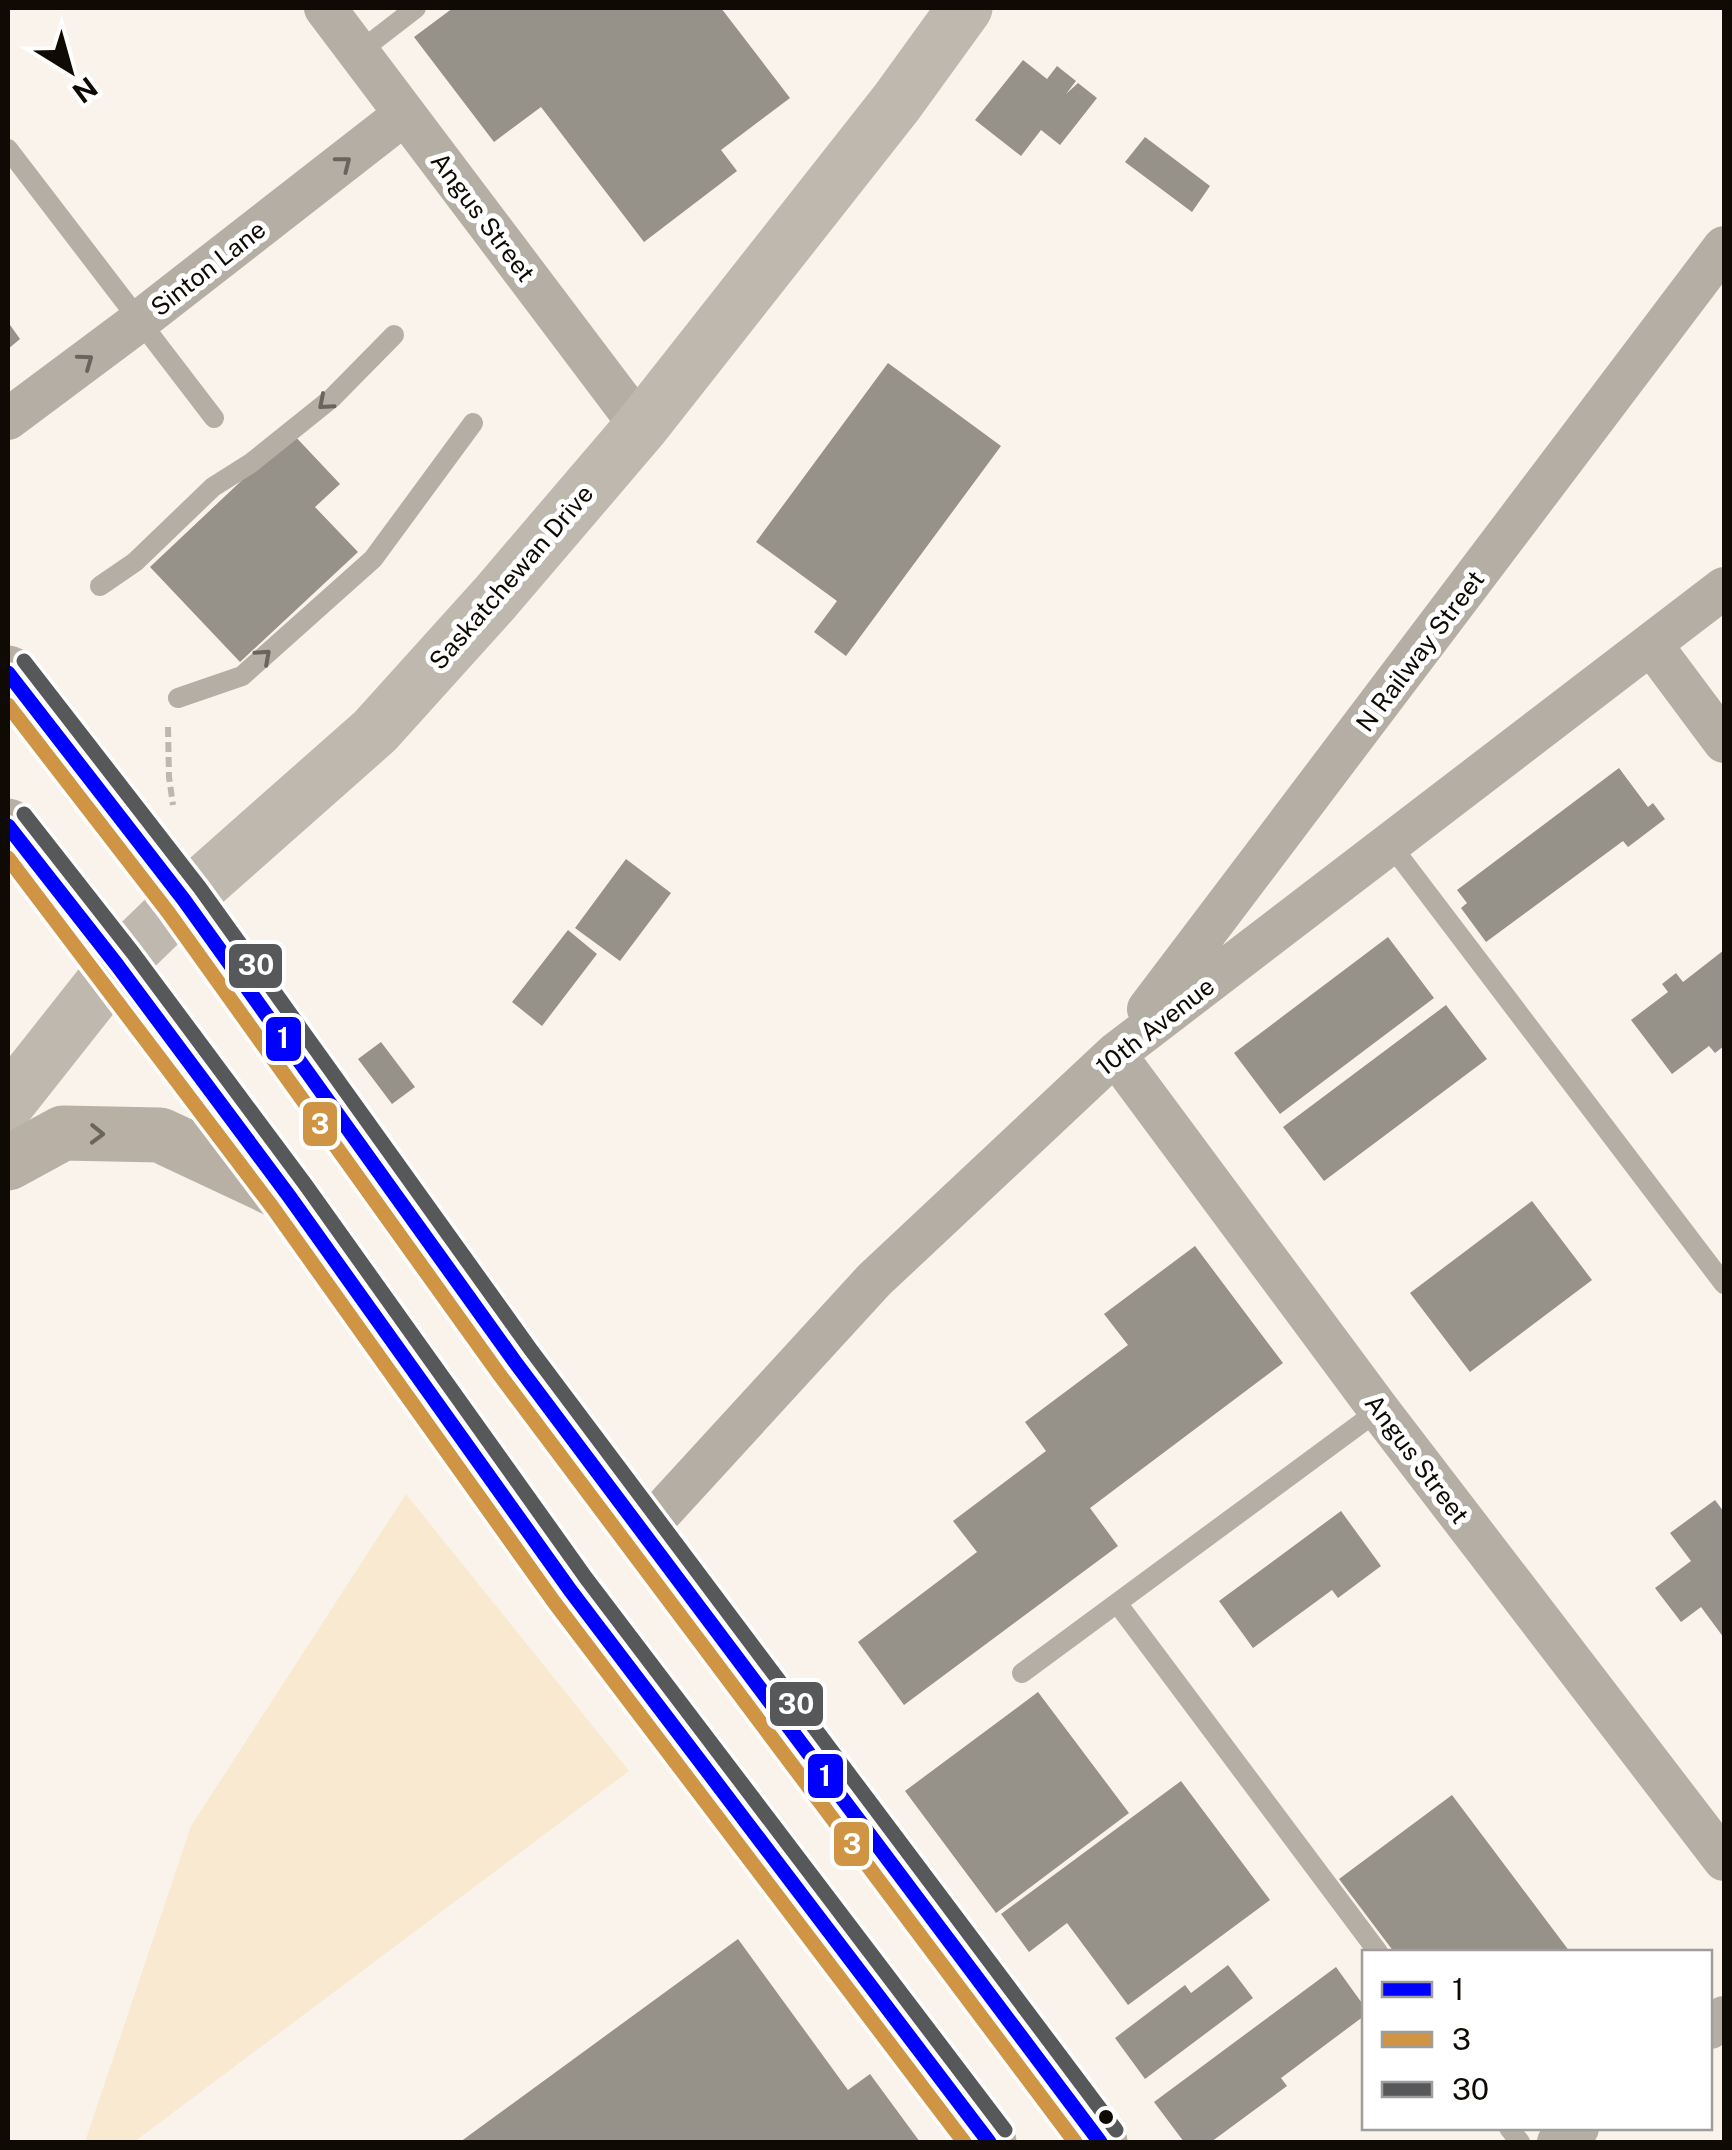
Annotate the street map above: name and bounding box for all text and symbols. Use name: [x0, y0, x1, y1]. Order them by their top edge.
north arrow: [20, 20, 120, 120]
text: N: [67, 71, 104, 110]
street label: Angus Street: [425, 147, 541, 287]
one-way arrow: [332, 157, 350, 174]
street label: Sinton Lane: [145, 214, 271, 322]
one-way arrow: [75, 355, 93, 372]
one-way arrow: [318, 392, 337, 410]
street label: Saskatchewan Drive: [423, 479, 599, 675]
street label: N Railway Street: [1350, 565, 1490, 737]
one-way arrow: [253, 650, 271, 668]
line badge: 30: [227, 942, 284, 990]
text: 30: [238, 948, 274, 981]
street label: 10th Avenue: [1090, 971, 1220, 1081]
line badge: 1: [264, 1015, 303, 1063]
text: 1: [277, 1021, 289, 1054]
line badge: 3: [301, 1100, 339, 1148]
text: 3: [311, 1107, 329, 1140]
one-way arrow: [90, 1123, 106, 1144]
street label: Angus Street: [1359, 1389, 1475, 1529]
line badge: 30: [768, 1680, 825, 1728]
text: 30: [778, 1687, 814, 1720]
line badge: 1: [806, 1752, 845, 1800]
text: 1: [819, 1759, 831, 1792]
line badge: 3: [832, 1820, 871, 1868]
text: 3: [843, 1827, 861, 1860]
legend: [1362, 1950, 1712, 2130]
text: 1: [1452, 1971, 1464, 2007]
text: 3: [1452, 2021, 1471, 2057]
text: 30: [1452, 2071, 1489, 2107]
unlabelled marker: [1096, 2107, 1116, 2127]

